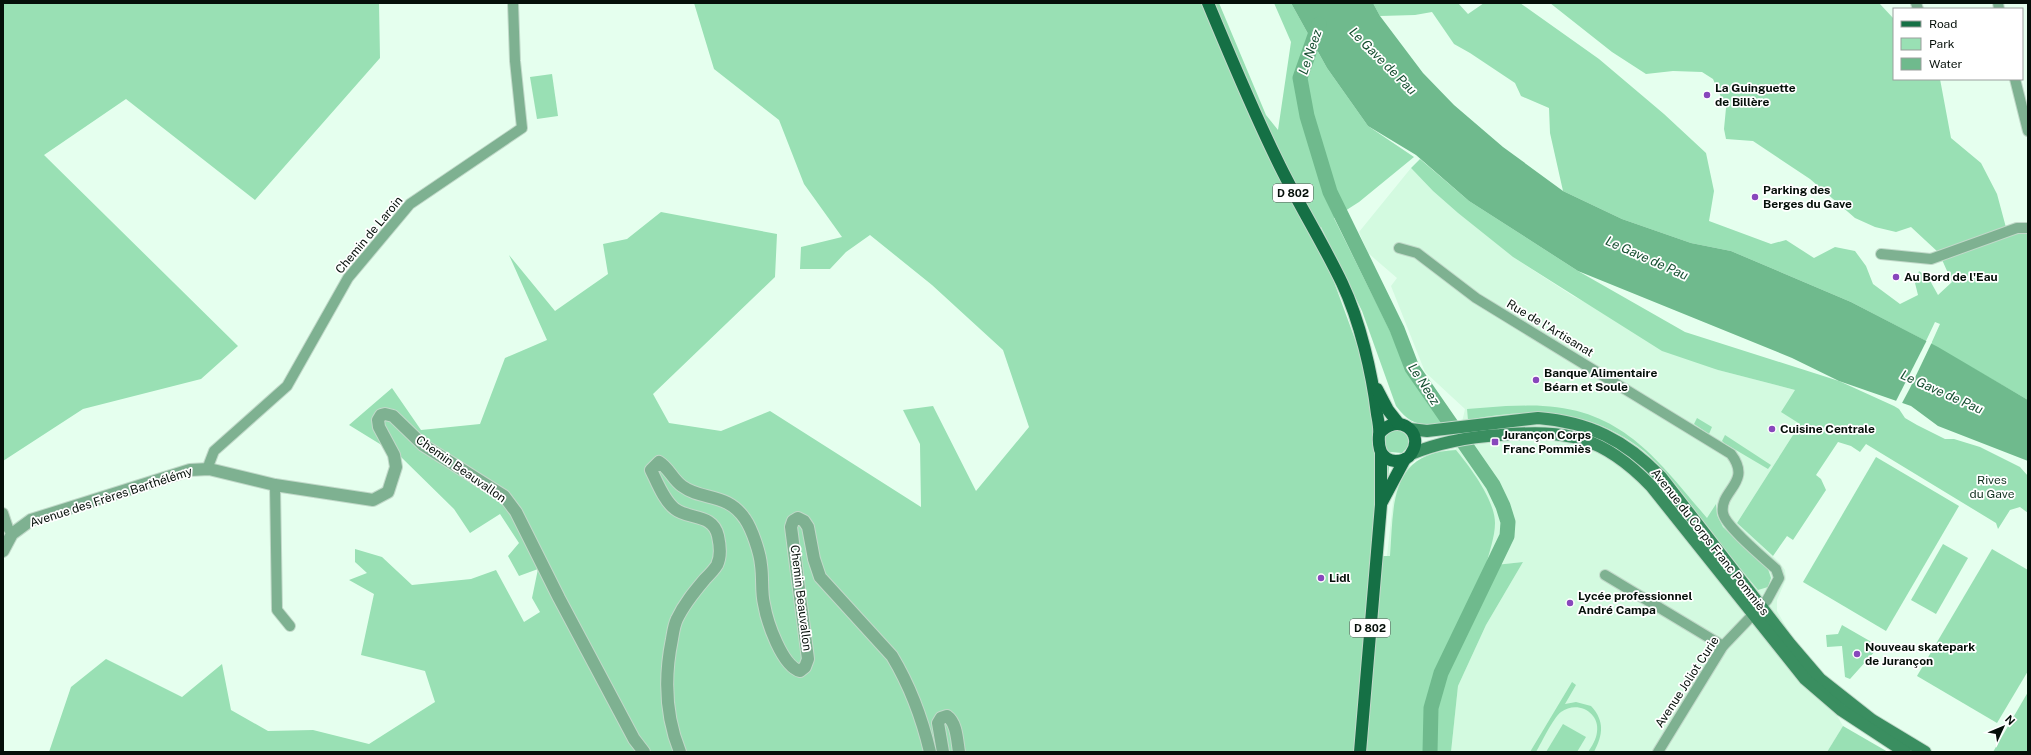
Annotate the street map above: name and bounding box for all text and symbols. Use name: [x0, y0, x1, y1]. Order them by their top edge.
legend: [1893, 8, 2023, 80]
text: Road: [1929, 17, 1957, 31]
water label: Le Gave de Pau: [1346, 24, 1420, 98]
water label: Le Neez: [1295, 28, 1325, 76]
text: Park: [1929, 37, 1955, 51]
text: Water: [1929, 57, 1963, 71]
place label: La Guinguette de Billère: [1715, 81, 1796, 109]
marker: La Guinguette de Billère: [1702, 90, 1712, 100]
place label: Parking des Berges du Gave: [1763, 183, 1852, 211]
road number: D 802: [1273, 184, 1313, 202]
marker: Parking des Berges du Gave: [1750, 192, 1760, 202]
street label: Chemin de Laroin: [333, 193, 405, 277]
water label: Le Gave de Pau: [1603, 233, 1691, 283]
place label: Au Bord de l'Eau: [1904, 270, 1998, 284]
marker: Au Bord de l'Eau: [1891, 272, 1901, 282]
street label: Rue de l'Artisanat: [1504, 297, 1596, 360]
water label: Le Neez: [1405, 360, 1443, 408]
place label: Banque Alimentaire Béarn et Soule: [1544, 366, 1657, 394]
water label: Le Gave de Pau: [1898, 367, 1986, 417]
marker: Banque Alimentaire Béarn et Soule: [1531, 375, 1541, 385]
place label: Cuisine Centrale: [1780, 422, 1875, 436]
marker: Cuisine Centrale: [1767, 424, 1777, 434]
place label: Jurançon Corps Franc Pommiès: [1503, 428, 1591, 456]
street label: Chemin Beauvallon: [413, 433, 509, 505]
marker: Jurançon Corps Franc Pommiès: [1490, 437, 1500, 447]
street label: Avenue des Frères Barthélémy: [28, 464, 194, 530]
street label: Avenue du Corps Franc Pommiès: [1648, 466, 1772, 618]
park label: Rives du Gave: [1969, 473, 2015, 501]
street label: Chemin Beauvallon: [788, 544, 814, 652]
place label: Lidl: [1329, 571, 1350, 585]
marker: Lidl: [1316, 573, 1326, 583]
place label: Lycée professionnel André Campa: [1578, 589, 1692, 617]
marker: Lycée professionnel André Campa: [1565, 598, 1575, 608]
road number: D 802: [1350, 619, 1390, 637]
street label: Avenue Joliot Curie: [1652, 634, 1722, 730]
place label: Nouveau skatepark de Jurançon: [1865, 640, 1975, 668]
marker: Nouveau skatepark de Jurançon: [1852, 649, 1862, 659]
north arrow: [1983, 707, 2023, 747]
text: N: [2003, 713, 2017, 727]

